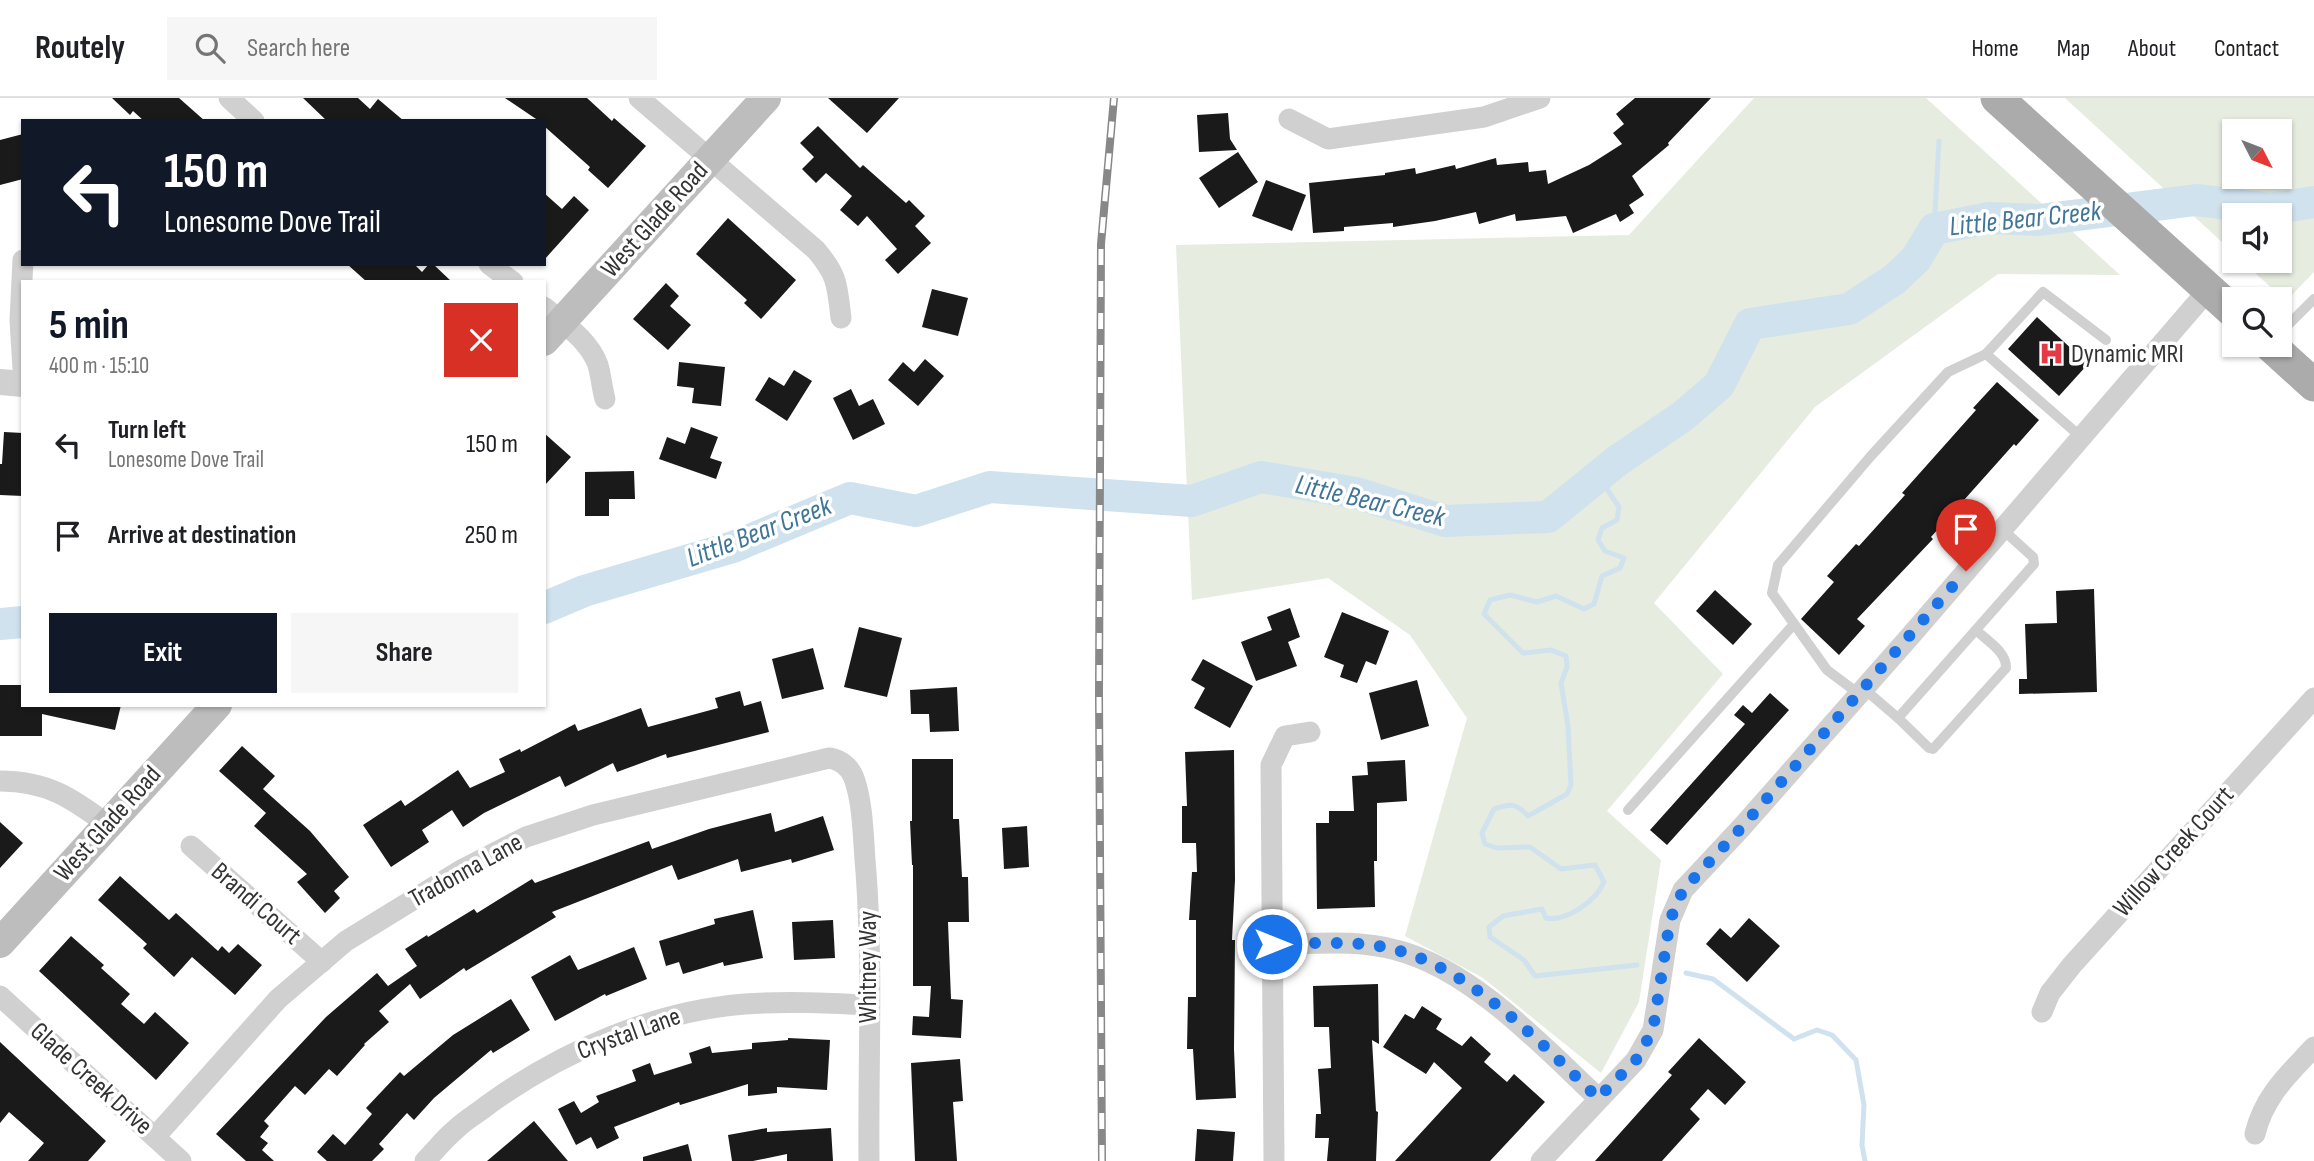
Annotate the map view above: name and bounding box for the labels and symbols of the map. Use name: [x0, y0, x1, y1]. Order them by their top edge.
north arrow: [2222, 119, 2292, 189]
street label: West Glade Road: [595, 156, 715, 284]
water label: Little Bear Creek: [1948, 194, 2104, 243]
place label: Dynamic MRI: [2071, 339, 2184, 370]
hospital icon: Dynamic MRI: [2037, 340, 2065, 368]
water label: Little Bear Creek: [1292, 468, 1449, 535]
water label: Little Bear Creek: [682, 489, 837, 575]
pin: [1936, 499, 1996, 571]
street label: West Glade Road: [48, 760, 168, 888]
street label: Willow Creek Court: [2107, 780, 2241, 924]
street label: Tradonna Lane: [404, 827, 528, 915]
street label: Brandi Court: [205, 856, 307, 952]
position arrow: [1235, 907, 1309, 981]
street label: Whitney Way: [853, 911, 884, 1023]
street label: Crystal Lane: [573, 1001, 685, 1067]
street label: Glade Creek Drive: [24, 1016, 158, 1142]

